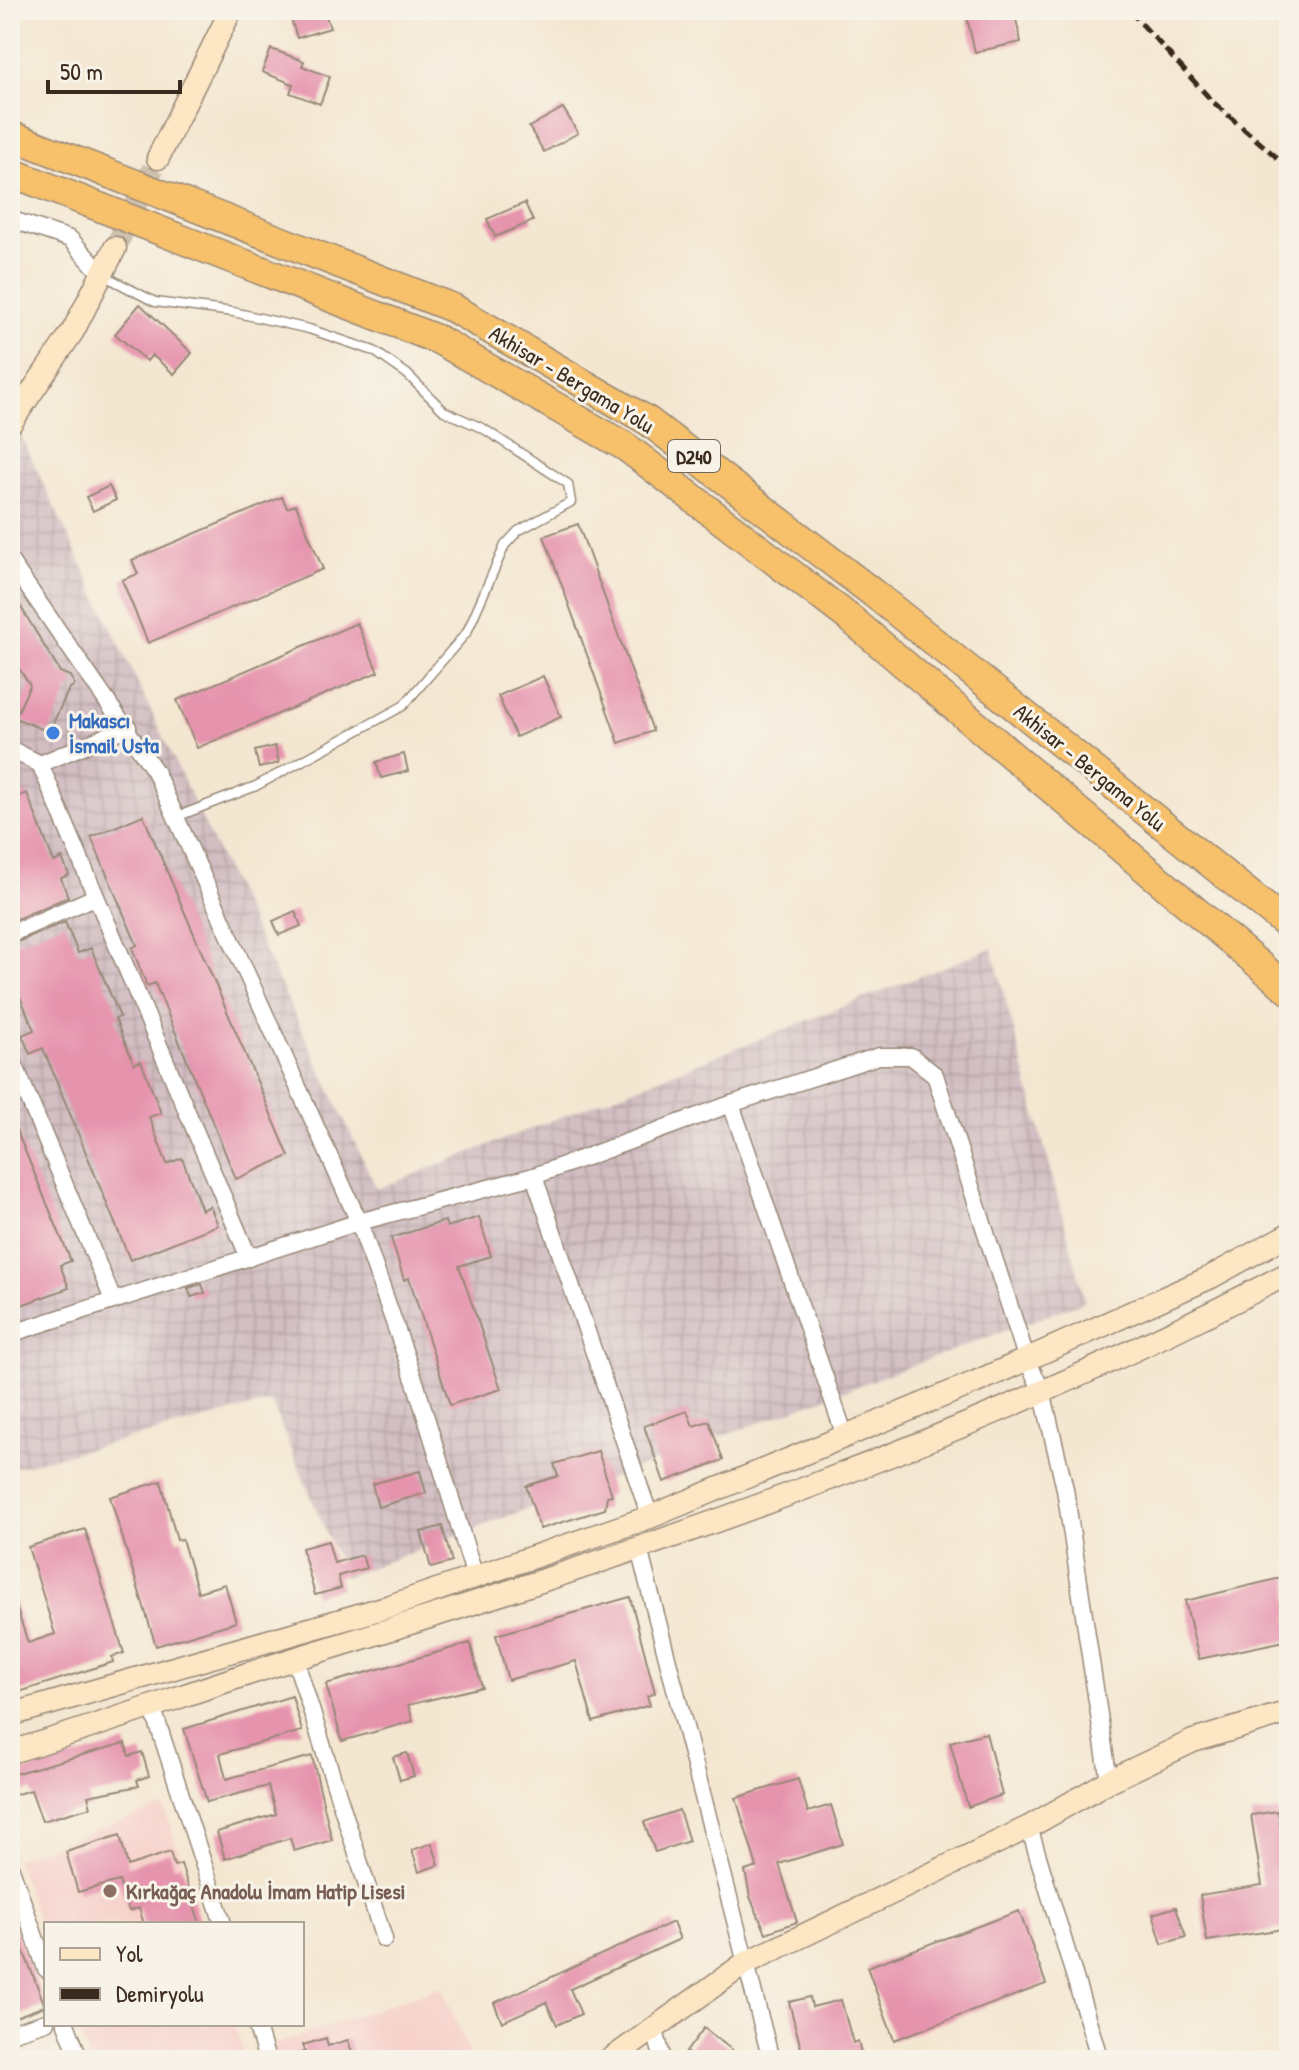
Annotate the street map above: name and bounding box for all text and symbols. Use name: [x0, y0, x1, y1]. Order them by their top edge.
scale bar: [48, 44, 180, 94]
text: 50 m: [60, 55, 103, 87]
street label: Akhisar - Bergama Yolu: [484, 318, 660, 440]
road number: D240: [668, 440, 720, 472]
street label: Akhisar - Bergama Yolu: [1008, 696, 1172, 838]
place label: Makascı İsmail Usta: [69, 705, 159, 760]
marker: Makascı İsmail Usta: [44, 724, 62, 742]
place label: Kırkağaç Anadolu İmam Hatip Lisesi: [126, 1876, 406, 1907]
marker: Kırkağaç Anadolu İmam Hatip Lisesi: [101, 1882, 119, 1900]
legend: [44, 1922, 304, 2026]
text: Yol: [116, 1937, 143, 1969]
text: Demiryolu: [116, 1977, 204, 2009]

